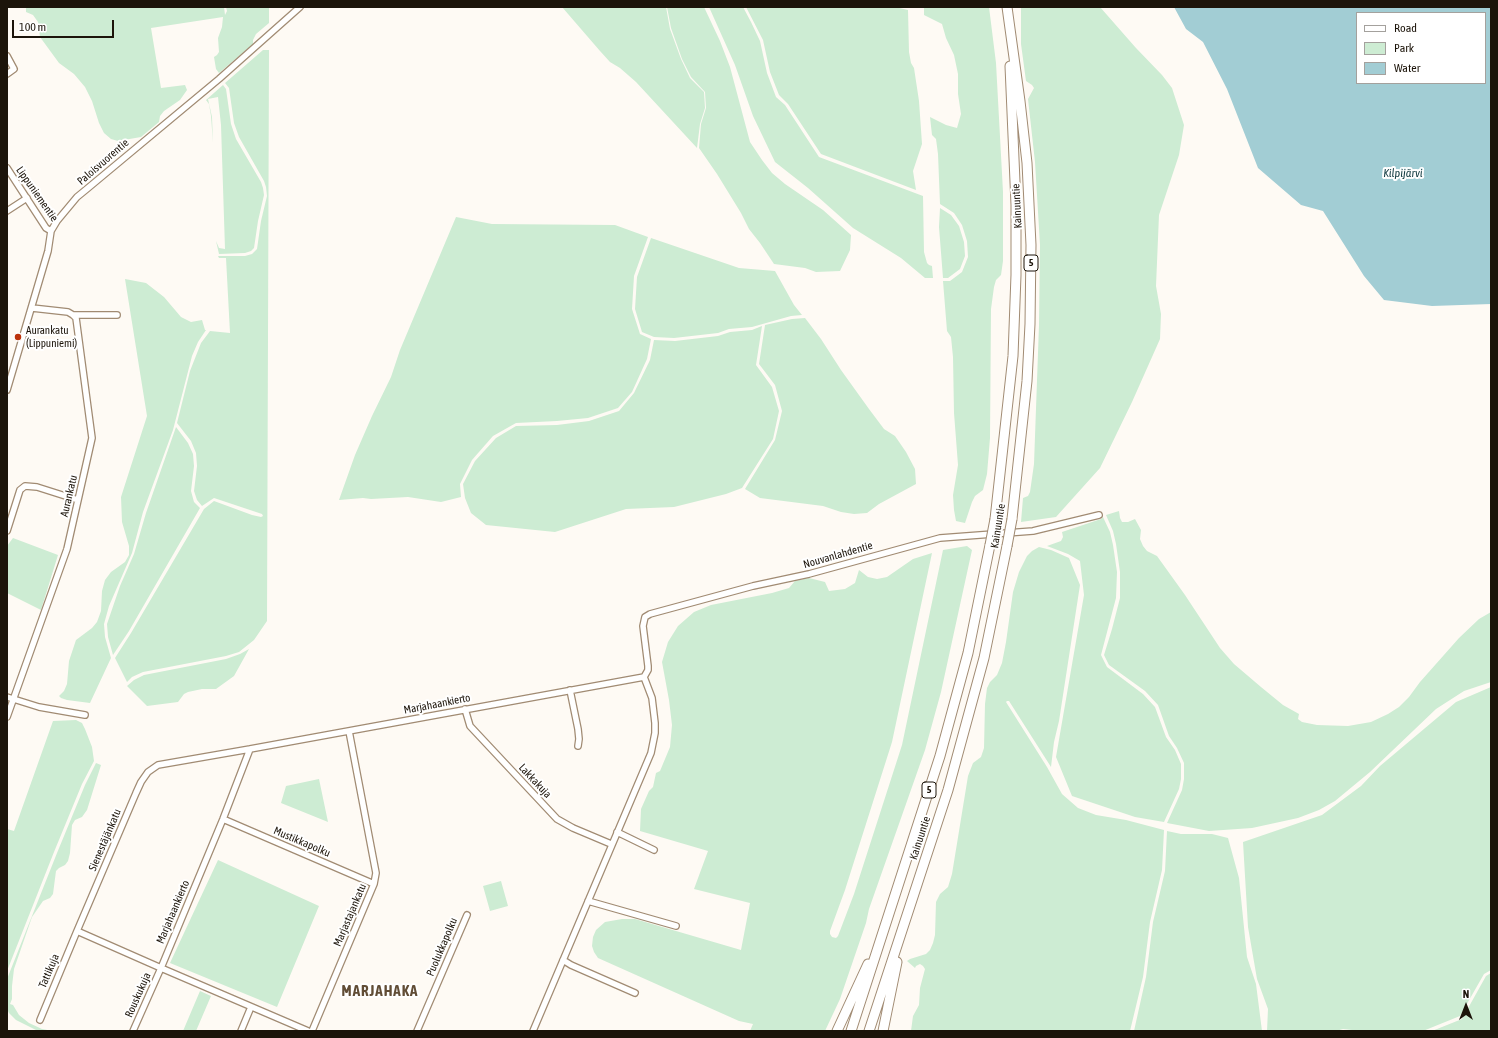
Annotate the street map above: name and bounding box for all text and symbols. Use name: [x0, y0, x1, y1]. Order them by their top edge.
scale bar: [14, 12, 116, 38]
legend: [1356, 12, 1486, 84]
text: 100 m: [19, 20, 46, 34]
text: Road: [1394, 21, 1417, 35]
text: Park: [1394, 41, 1414, 55]
text: Water: [1394, 61, 1420, 75]
street label: Paloisvuorentie: [75, 136, 131, 188]
street label: Lippuniementie: [13, 164, 61, 224]
water label: Kilpijärvi: [1383, 166, 1423, 180]
street label: Kainuuntie: [1009, 183, 1025, 229]
road number: 5: [1024, 255, 1038, 271]
place label: Aurankatu (Lippuniemi): [26, 324, 77, 350]
marker: Aurankatu (Lippuniemi): [13, 332, 23, 342]
street label: Aurankatu: [58, 474, 80, 518]
street label: Kainuuntie: [988, 503, 1008, 549]
street label: Nouvanlahdentie: [802, 539, 874, 571]
street label: Marjahaankierto: [403, 691, 471, 717]
street label: Lakkakuja: [516, 761, 554, 801]
road number: 5: [922, 782, 936, 798]
street label: Sienestäjänkatu: [86, 807, 124, 873]
street label: Kainuuntie: [907, 815, 933, 861]
street label: Mustikkapolku: [272, 824, 332, 860]
street label: Marjahaankierto: [154, 878, 192, 946]
street label: Marjastajankatu: [331, 882, 369, 948]
street label: Puolukkapolku: [424, 916, 460, 978]
street label: Tattikuja: [36, 952, 62, 990]
street label: Rouskukuja: [122, 970, 154, 1020]
district label: MARJAHAKA: [342, 982, 418, 1000]
north arrow: [1446, 986, 1486, 1026]
text: N: [1463, 988, 1469, 1000]

